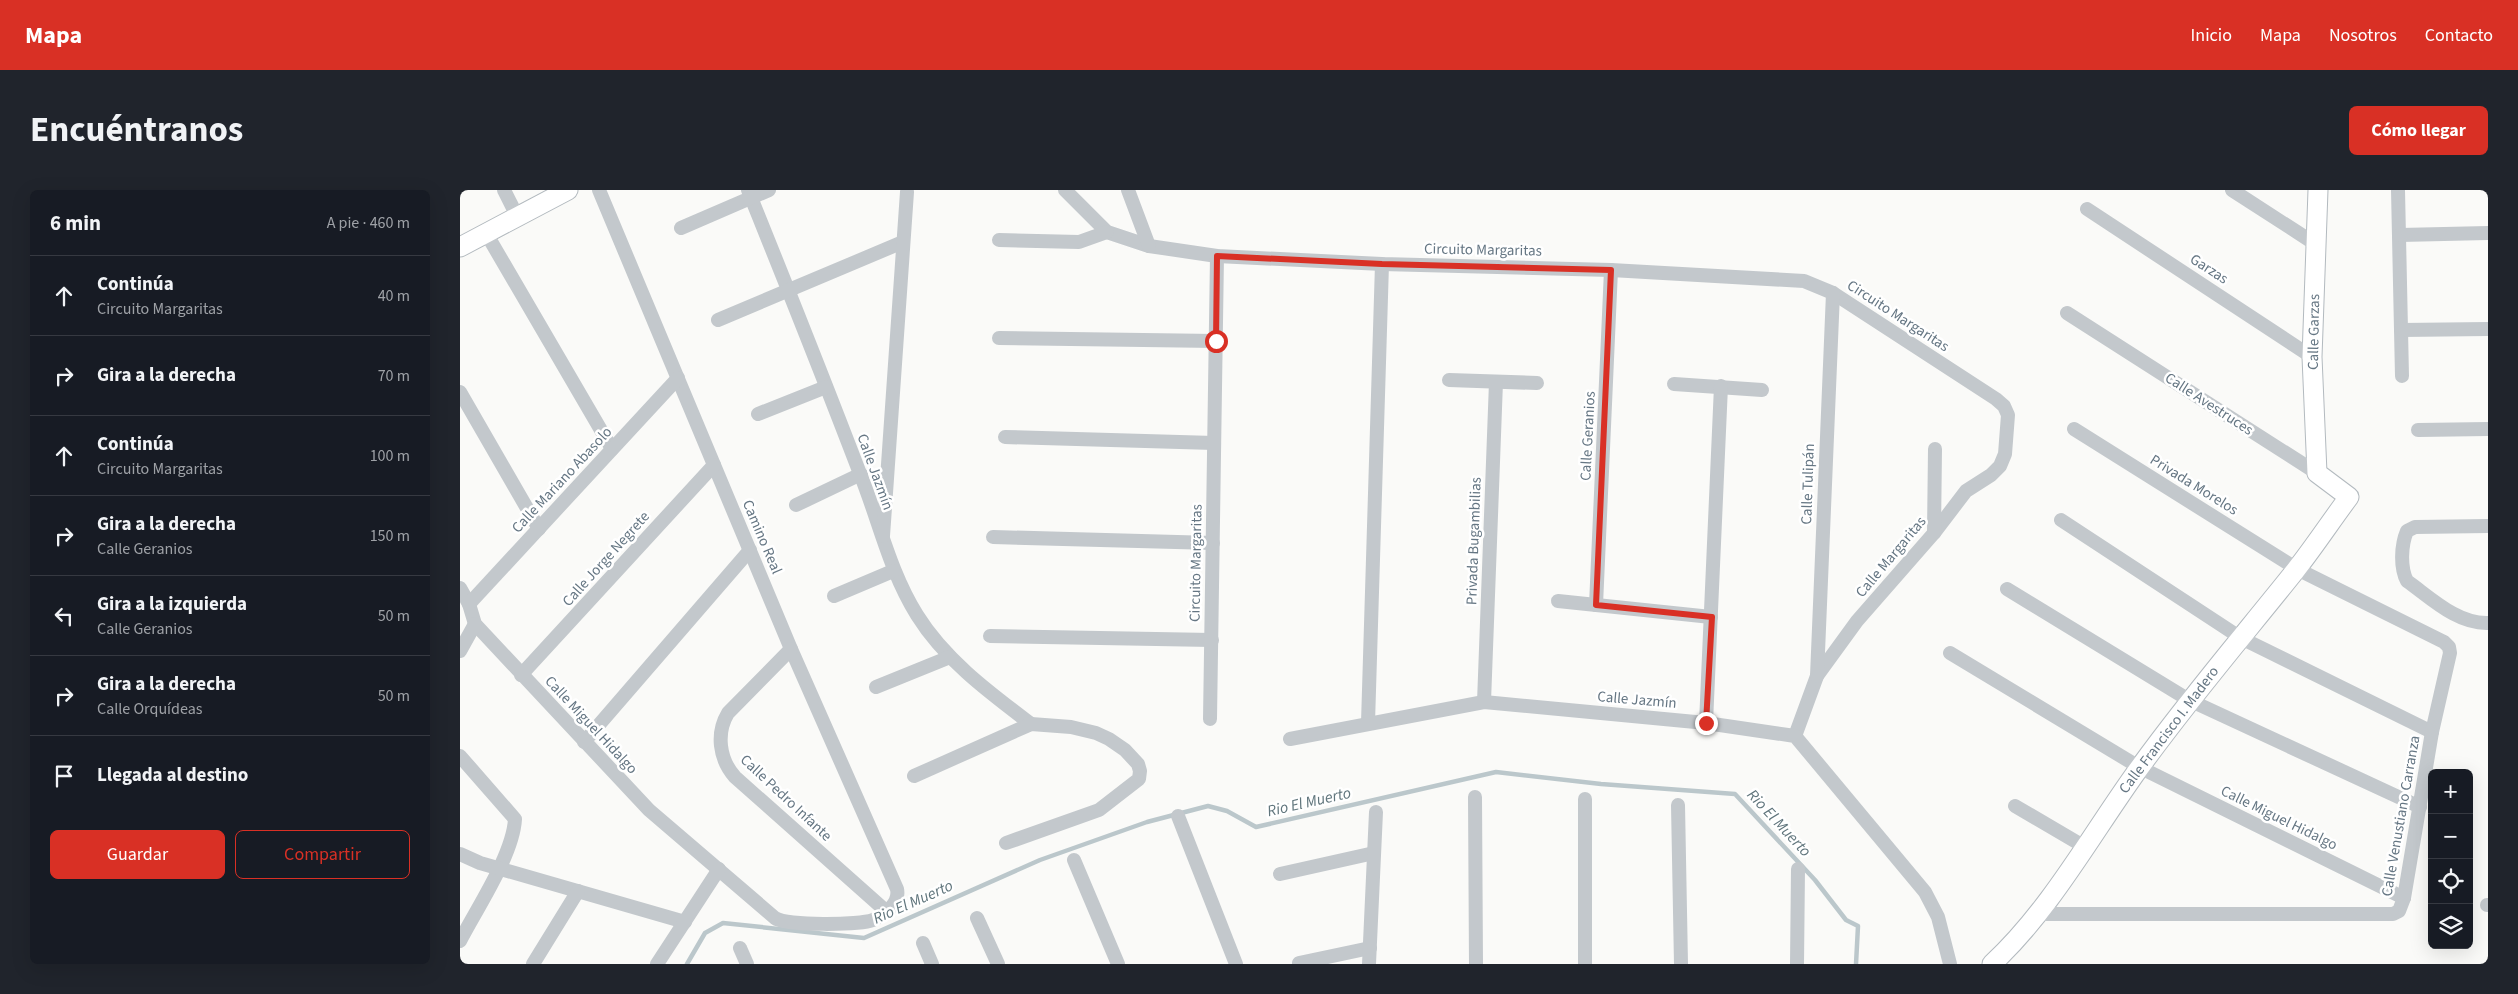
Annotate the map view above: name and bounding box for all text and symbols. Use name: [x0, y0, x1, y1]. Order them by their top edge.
text: Mapa: [25, 18, 82, 53]
text: Inicio: [2191, 23, 2232, 48]
text: Mapa: [2260, 23, 2301, 48]
text: Nosotros: [2329, 23, 2397, 48]
text: Contacto: [2425, 23, 2493, 48]
text: Encuéntranos: [30, 105, 243, 155]
button: Cómo llegar: [2349, 106, 2488, 155]
text: 6 min: [50, 208, 101, 238]
text: A pie · 460 m: [327, 212, 410, 234]
street label: Circuito Margaritas: [1424, 238, 1542, 262]
street label: Garzas: [2186, 249, 2232, 289]
text: Continúa: [97, 271, 174, 298]
street label: Circuito Margaritas: [1843, 275, 1953, 357]
icon: ahead: [50, 282, 78, 310]
text: 40 m: [378, 285, 410, 307]
street label: Calle Garzas: [2303, 294, 2325, 370]
text: Circuito Margaritas: [97, 298, 223, 320]
route start: [1205, 330, 1228, 353]
icon: right: [50, 362, 78, 390]
text: Gira a la derecha: [97, 362, 236, 389]
text: 70 m: [378, 365, 410, 387]
street label: Calle Avestruces: [2161, 368, 2257, 440]
street label: Calle Geranios: [1575, 391, 1601, 481]
street label: Calle Mariano Abasolo: [507, 422, 617, 538]
text: Continúa: [97, 431, 174, 458]
street label: Calle Jazmín: [852, 431, 898, 513]
icon: ahead: [50, 442, 78, 470]
street label: Calle Tulipán: [1796, 443, 1820, 525]
text: 100 m: [370, 445, 410, 467]
street label: Privada Morelos: [2146, 450, 2242, 520]
text: Circuito Margaritas: [97, 458, 223, 480]
street label: Privada Bugambilias: [1461, 477, 1487, 605]
street label: Camino Real: [737, 497, 787, 577]
street label: Circuito Margaritas: [1184, 504, 1208, 622]
street label: Calle Jorge Negrete: [558, 507, 654, 611]
text: Gira a la derecha: [97, 511, 236, 538]
street label: Calle Margaritas: [1851, 512, 1931, 602]
icon: right: [50, 522, 78, 550]
text: 150 m: [370, 525, 410, 547]
text: Calle Geranios: [97, 538, 193, 560]
text: Gira a la izquierda: [97, 591, 247, 618]
icon: left: [50, 602, 78, 630]
text: 50 m: [378, 605, 410, 627]
text: Calle Geranios: [97, 618, 193, 640]
street label: Calle Francisco I. Madero: [2114, 662, 2224, 798]
text: Gira a la derecha: [97, 671, 236, 698]
street label: Calle Miguel Hidalgo: [540, 671, 642, 779]
icon: right: [50, 682, 78, 710]
text: 50 m: [378, 685, 410, 707]
street label: Calle Jazmín: [1596, 686, 1678, 714]
text: Calle Orquídeas: [97, 698, 202, 720]
route end: [1695, 712, 1718, 735]
street label: Calle Venustiano Carranza: [2377, 734, 2425, 898]
street label: Calle Pedro Infante: [735, 750, 837, 846]
icon: arrive: [50, 762, 78, 790]
text: Llegada al destino: [97, 762, 248, 789]
map controls: [2428, 769, 2473, 949]
button: +: [2428, 769, 2473, 814]
street label: Calle Miguel Hidalgo: [2217, 781, 2341, 855]
water label: Rio El Muerto: [1265, 782, 1353, 822]
water label: Rio El Muerto: [1742, 784, 1816, 862]
button: −: [2428, 814, 2473, 859]
button: Guardar: [50, 830, 225, 879]
button: Compartir: [235, 830, 410, 879]
button: locate: [2428, 859, 2473, 904]
water label: Rio El Muerto: [870, 875, 956, 929]
button: layers: [2428, 904, 2473, 949]

